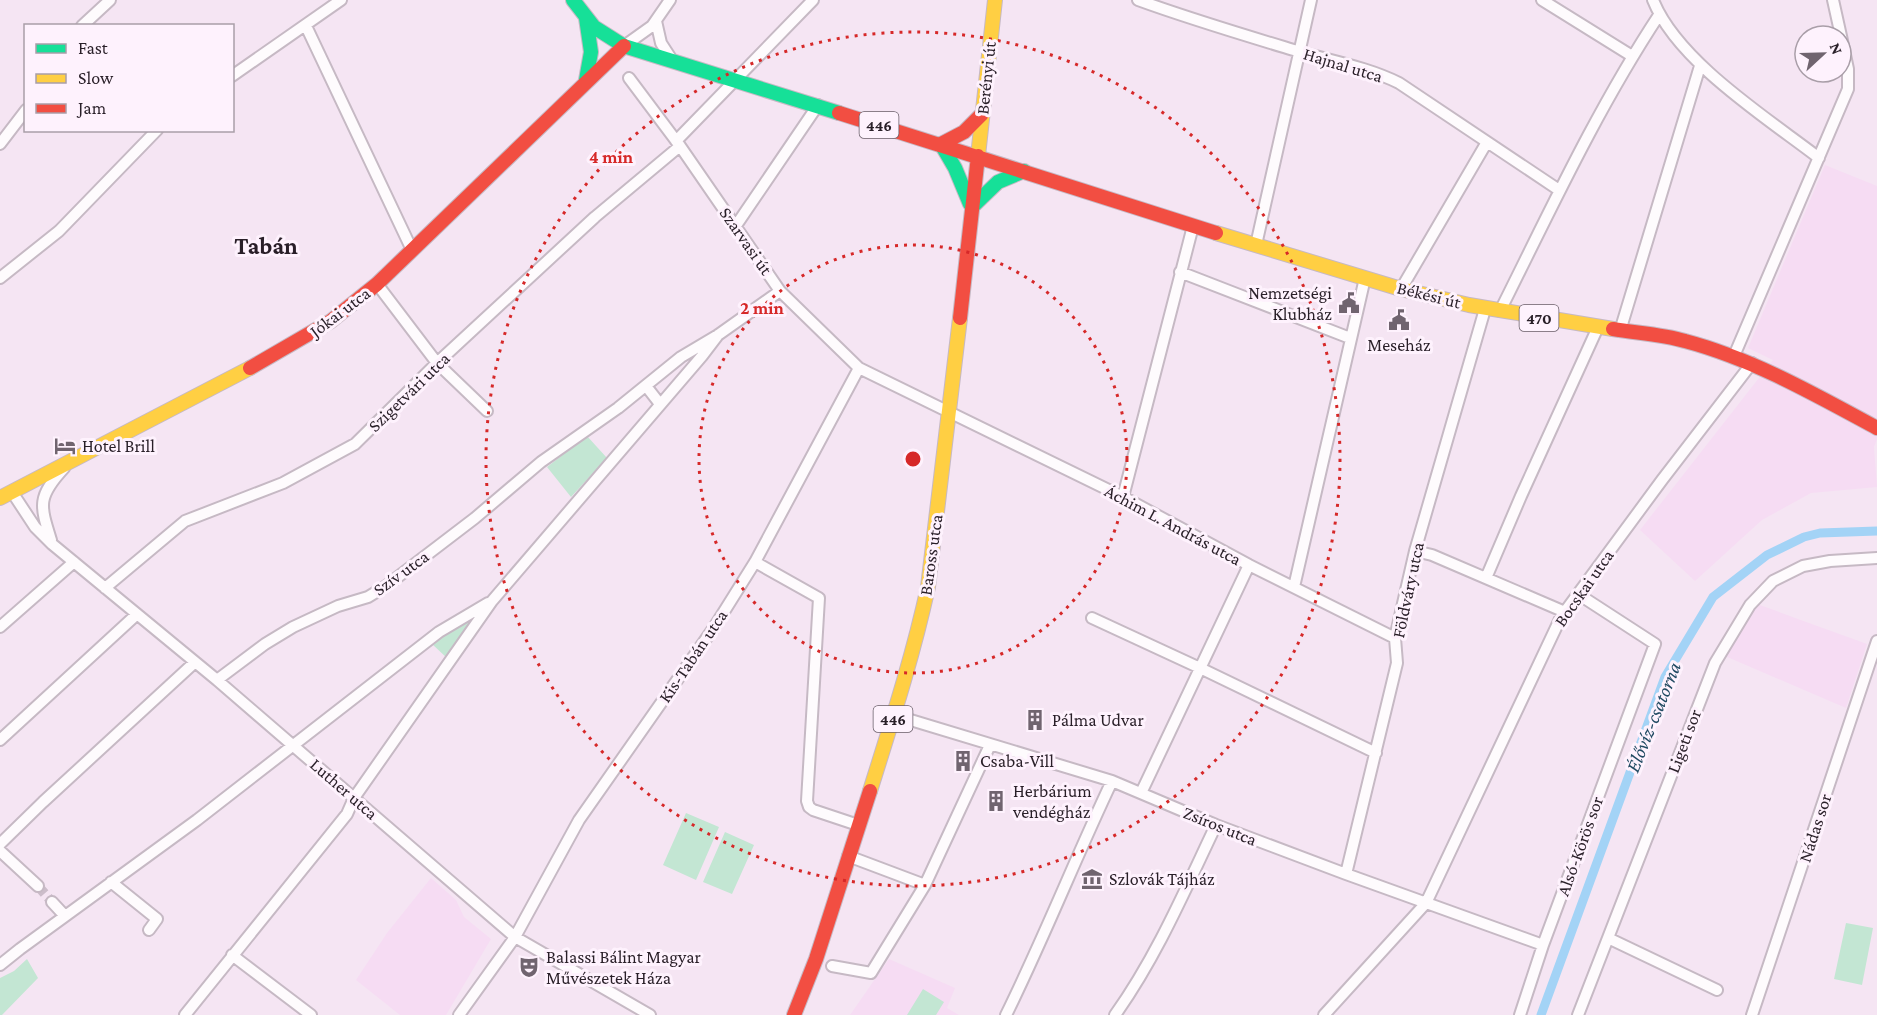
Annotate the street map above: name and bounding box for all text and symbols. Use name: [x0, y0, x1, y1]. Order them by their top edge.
legend: [24, 24, 234, 132]
north arrow: [1793, 24, 1853, 84]
text: Fast: [78, 38, 109, 58]
street label: Berényi út: [972, 40, 1000, 115]
text: N: [1827, 40, 1846, 57]
street label: Hajnal utca: [1301, 43, 1385, 87]
text: Slow: [78, 68, 114, 88]
text: Jam: [76, 98, 107, 118]
road number: 446: [860, 112, 898, 138]
text: 4 min: [589, 147, 634, 167]
street label: Szarvasi út: [715, 203, 777, 280]
district label: Tabán: [234, 232, 298, 259]
street label: Békési út: [1395, 277, 1464, 313]
street label: Jókai utca: [304, 283, 374, 342]
place label: Nemzetségi Klubház: [1248, 283, 1332, 324]
public building icon: Nemzetségi Klubház: [1337, 291, 1361, 315]
text: 2 min: [740, 298, 784, 318]
road number: 470: [1520, 305, 1558, 331]
public building icon: Meseház: [1387, 308, 1411, 332]
place label: Meseház: [1367, 335, 1431, 355]
street label: Szigetvári utca: [364, 348, 454, 436]
hotel icon: Hotel Brill: [53, 434, 77, 458]
place label: Hotel Brill: [82, 436, 155, 456]
centre of rings: [903, 449, 923, 469]
street label: Áchim L. András utca: [1101, 481, 1245, 569]
street label: Baross utca: [915, 513, 947, 597]
street label: Földváry utca: [1388, 540, 1428, 640]
street label: Szív utca: [369, 546, 433, 600]
street label: Bocskai utca: [1550, 546, 1618, 630]
street label: Kis-Tabán utca: [655, 606, 731, 706]
water label: Élővíz-csatorna: [1621, 659, 1685, 775]
road number: 446: [874, 706, 912, 732]
street label: Ligeti sor: [1663, 706, 1705, 776]
building icon: Pálma Udvar: [1023, 708, 1047, 732]
place label: Pálma Udvar: [1052, 710, 1144, 730]
building icon: Csaba-Vill: [951, 749, 975, 773]
place label: Csaba-Vill: [980, 751, 1054, 771]
street label: Luther utca: [306, 754, 382, 824]
place label: Herbárium vendégház: [1012, 781, 1092, 822]
building icon: Herbárium vendégház: [984, 789, 1008, 813]
street label: Nádas sor: [1795, 791, 1836, 865]
street label: Alsó-Körös sor: [1553, 793, 1607, 899]
street label: Zsíros utca: [1180, 802, 1260, 850]
museum icon: Szlovák Tájház: [1080, 867, 1104, 891]
place label: Szlovák Tájház: [1109, 869, 1215, 890]
place label: Balassi Bálint Magyar Művészetek Háza: [546, 947, 702, 988]
theatre icon: Balassi Bálint Magyar Művészetek Háza: [517, 955, 541, 979]

